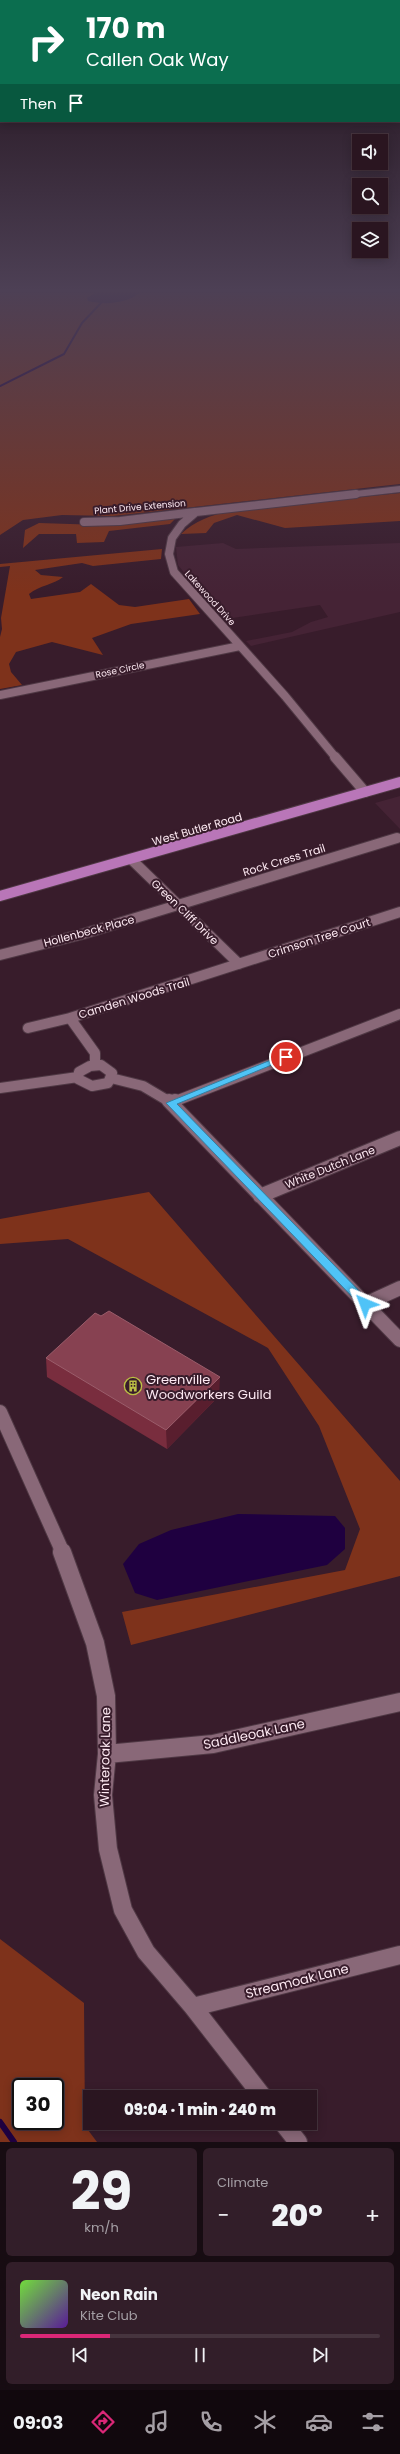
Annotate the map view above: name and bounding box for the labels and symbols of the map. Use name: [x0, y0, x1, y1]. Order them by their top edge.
street label: Plant Drive Extension: [94, 497, 187, 517]
street label: Lakewood Drive: [182, 568, 238, 628]
street label: Rose Circle: [94, 659, 146, 681]
street label: West Butler Road: [150, 808, 244, 850]
street label: Rock Cress Trail: [241, 840, 327, 880]
street label: Green Cliff Drive: [148, 876, 222, 948]
street label: Hollenbeck Place: [42, 911, 136, 951]
street label: Crimson Tree Court: [266, 914, 372, 962]
street label: Camden Woods Trail: [77, 973, 191, 1023]
pin: [269, 1040, 303, 1074]
street label: White Dutch Lane: [283, 1142, 378, 1192]
position arrow: [344, 1283, 386, 1325]
place label: Greenville Woodworkers Guild: [146, 1370, 271, 1404]
building icon: Greenville Woodworkers Guild: [123, 1376, 143, 1396]
street label: Winteroak Lane: [95, 1707, 115, 1807]
street label: Saddleoak Lane: [201, 1714, 307, 1754]
street label: Streamoak Lane: [244, 1959, 350, 2003]
speed limit sign: 30: [12, 2078, 64, 2130]

